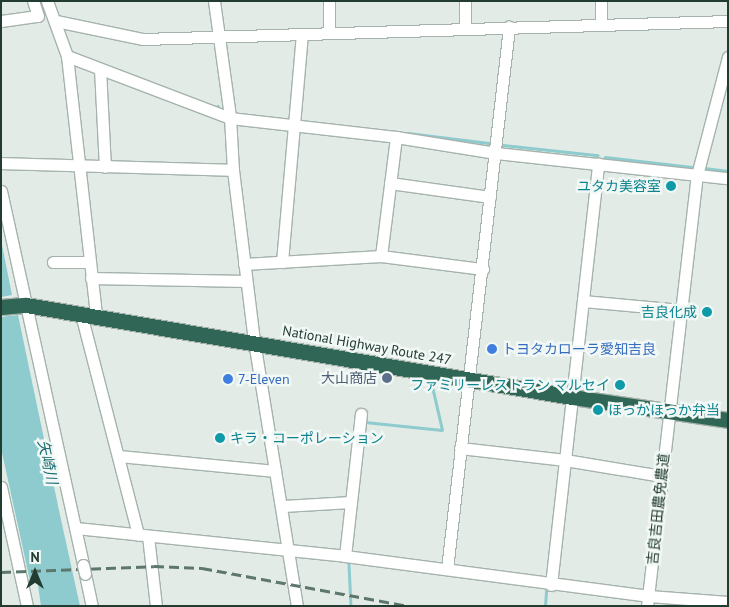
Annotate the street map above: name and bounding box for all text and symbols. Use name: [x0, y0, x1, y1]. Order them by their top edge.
place label: ユタカ美容室: [577, 178, 661, 194]
marker: ユタカ美容室: [665, 180, 677, 192]
place label: 吉良化成: [641, 304, 697, 320]
marker: 吉良化成: [701, 306, 713, 318]
street label: National Highway Route 247: [281, 322, 453, 368]
place label: トヨタカローラ愛知吉良: [502, 341, 656, 357]
marker: トヨタカローラ愛知吉良: [486, 343, 498, 355]
place label: 大山商店: [321, 370, 377, 386]
place label: 7-Eleven: [238, 371, 290, 387]
marker: 大山商店: [381, 372, 393, 384]
marker: 7-Eleven: [222, 373, 234, 385]
place label: ファミリーレストラン マルセイ: [410, 377, 610, 393]
marker: ファミリーレストラン マルセイ: [614, 379, 626, 391]
place label: ほっかほっか弁当: [608, 402, 720, 418]
marker: ほっかほっか弁当: [592, 404, 604, 416]
place label: キラ・コーポレーション: [230, 430, 384, 446]
marker: キラ・コーポレーション: [214, 432, 226, 444]
water label: 矢崎川: [35, 438, 61, 486]
street label: 吉良吉田農免農道: [644, 452, 672, 566]
north arrow: [10, 547, 60, 597]
text: N: [30, 548, 40, 566]

